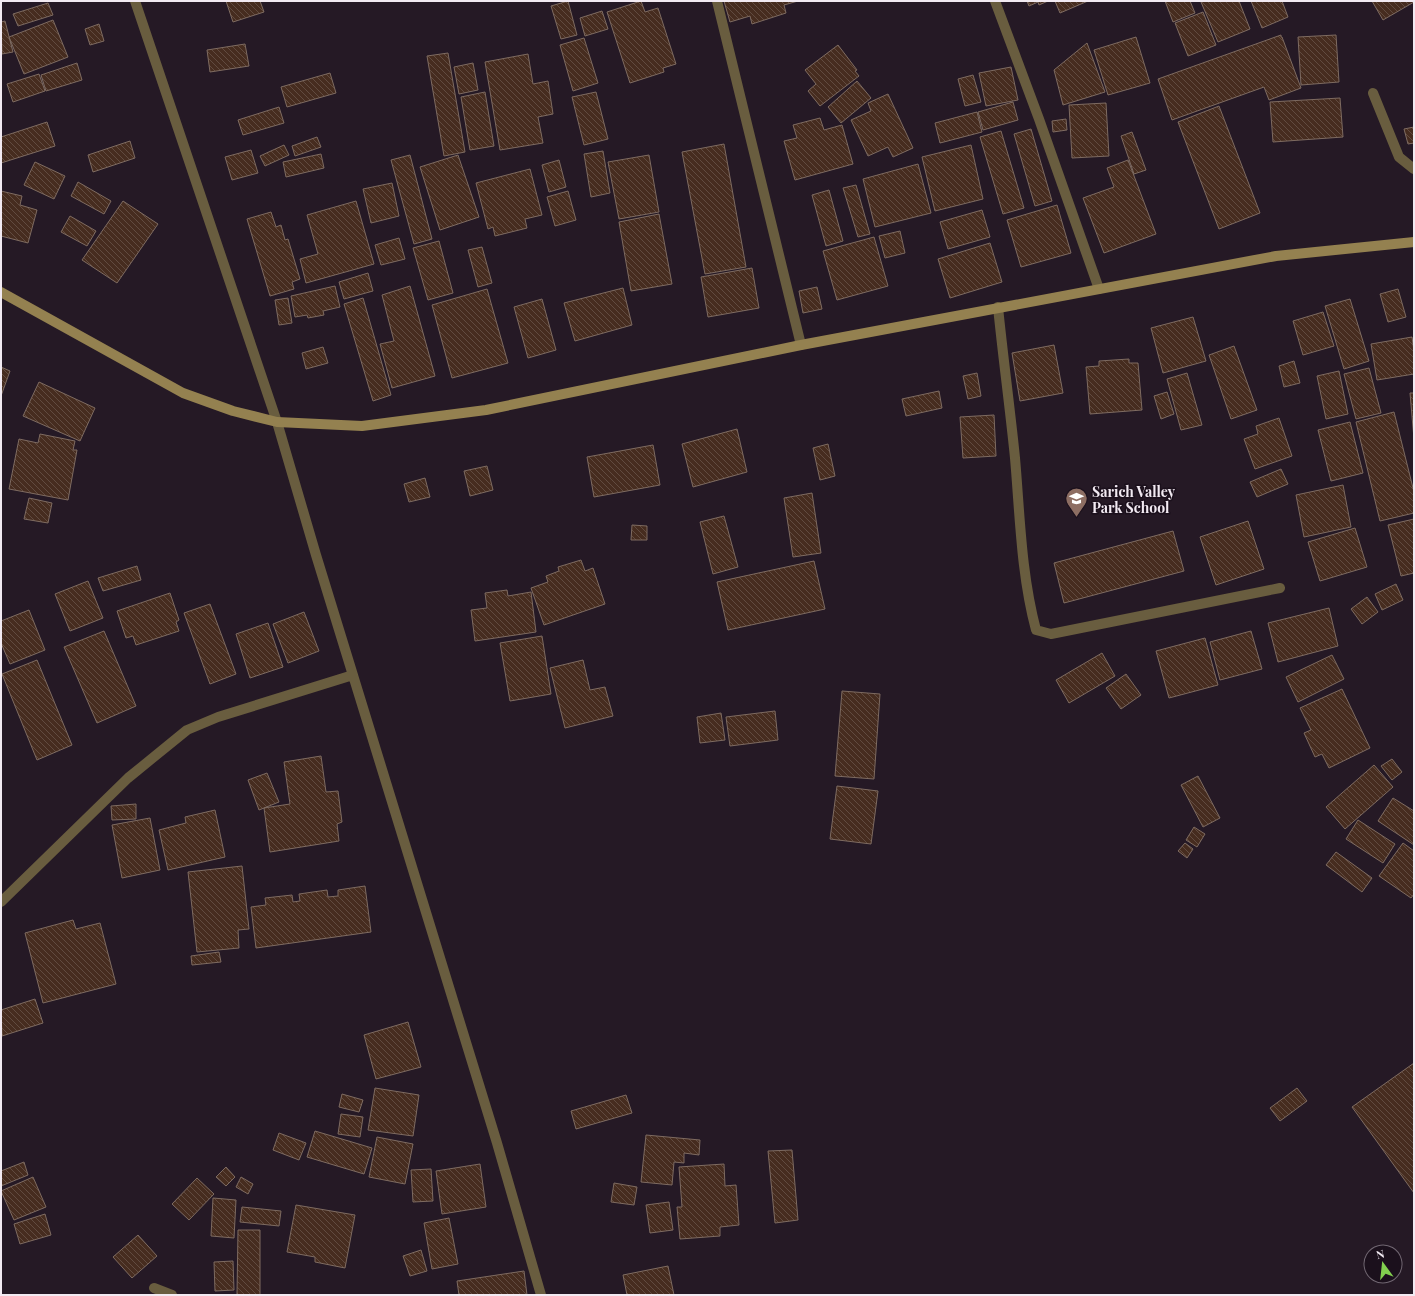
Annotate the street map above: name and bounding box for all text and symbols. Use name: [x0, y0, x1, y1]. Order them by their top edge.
place label: Sarich Valley Park School: [1092, 482, 1176, 517]
school or university icon: Sarich Valley Park School: [1063, 486, 1089, 519]
north arrow: [1363, 1244, 1403, 1284]
text: N: [1375, 1246, 1386, 1262]

